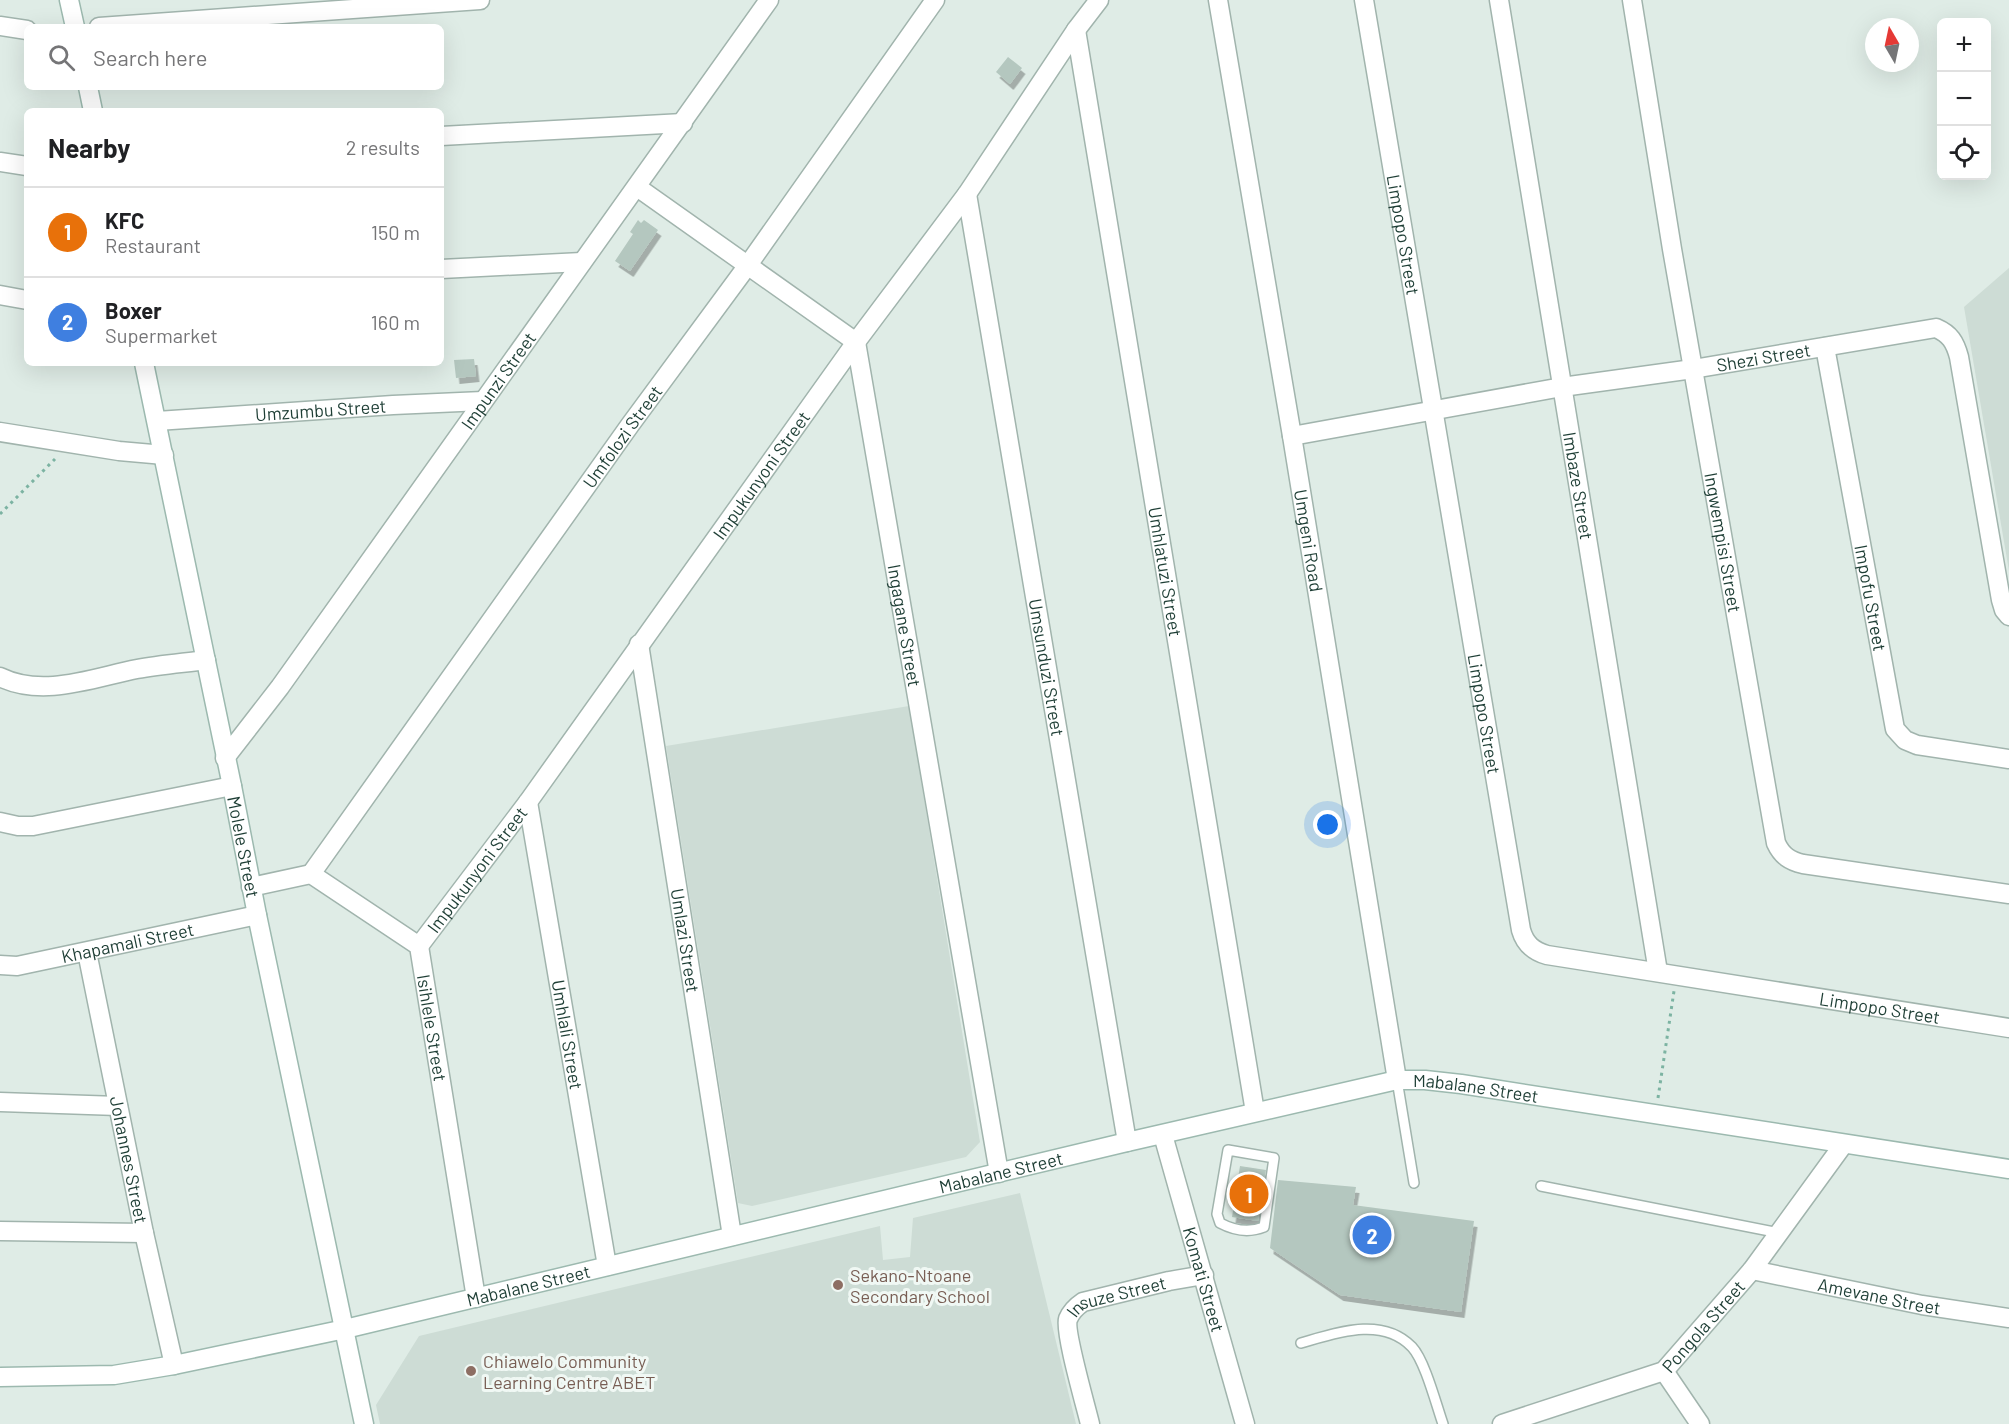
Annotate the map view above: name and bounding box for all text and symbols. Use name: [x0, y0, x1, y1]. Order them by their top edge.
north arrow: [1865, 18, 1919, 72]
map controls: [1937, 18, 1991, 180]
button: +: [1937, 18, 1991, 72]
search box: [24, 24, 444, 90]
icon: search: [45, 41, 78, 74]
text: Search here: [93, 44, 207, 70]
button: −: [1937, 72, 1991, 126]
button: locate: [1937, 126, 1991, 180]
text: Nearby: [48, 132, 130, 163]
text: 2 results: [346, 135, 420, 159]
street label: Limpopo Street: [1383, 173, 1425, 297]
text: KFC: [105, 207, 144, 233]
text: 1: [64, 220, 71, 244]
text: 150 m: [371, 220, 420, 244]
text: Restaurant: [105, 233, 201, 257]
text: Boxer: [105, 297, 162, 323]
text: 2: [62, 310, 73, 334]
text: 160 m: [371, 310, 420, 334]
text: Supermarket: [105, 323, 218, 347]
street label: Impunzi Street: [456, 328, 540, 433]
street label: Shezi Street: [1715, 338, 1812, 376]
street label: Umfolozi Street: [578, 381, 667, 492]
street label: Umzumbu Street: [254, 394, 387, 425]
street label: Impukunyoni Street: [708, 407, 814, 544]
street label: Imbaze Street: [1559, 430, 1598, 541]
street label: Ingwempisi Street: [1700, 471, 1746, 614]
street label: Umgeni Road: [1290, 488, 1328, 593]
street label: Umhlatuzi Street: [1144, 505, 1187, 638]
street label: Impofu Street: [1850, 543, 1892, 653]
street label: Ingagane Street: [883, 563, 926, 689]
street label: Umsunduzi Street: [1024, 597, 1069, 738]
street label: Limpopo Street: [1464, 652, 1505, 776]
street label: Molele Street: [223, 794, 264, 899]
street label: Impukunyoni Street: [422, 802, 532, 937]
your location: [1313, 810, 1342, 839]
street label: Umlazi Street: [667, 887, 705, 994]
street label: Khapamali Street: [59, 918, 196, 967]
street label: Isihlele Street: [413, 973, 452, 1083]
street label: Umhlali Street: [547, 978, 588, 1091]
street label: Limpopo Street: [1818, 987, 1942, 1028]
street label: Mabalane Street: [1413, 1069, 1540, 1107]
street label: Johannes Street: [106, 1094, 153, 1225]
street label: Mabalane Street: [937, 1147, 1065, 1198]
pin: 1: [1230, 1172, 1268, 1216]
pin: 2: [1352, 1212, 1392, 1258]
street label: Komati Street: [1179, 1224, 1229, 1335]
street label: Mabalane Street: [464, 1260, 592, 1311]
place label: Sekano-Ntoane Secondary School: [850, 1264, 990, 1307]
street label: Insuze Street: [1061, 1271, 1168, 1321]
street label: Amevane Street: [1816, 1273, 1942, 1319]
street label: Pongola Street: [1657, 1275, 1749, 1377]
marker: Sekano-Ntoane Secondary School: [831, 1278, 845, 1292]
place label: Chiawelo Community Learning Centre ABET: [483, 1350, 655, 1393]
marker: Chiawelo Community Learning Centre ABET: [464, 1364, 478, 1378]

